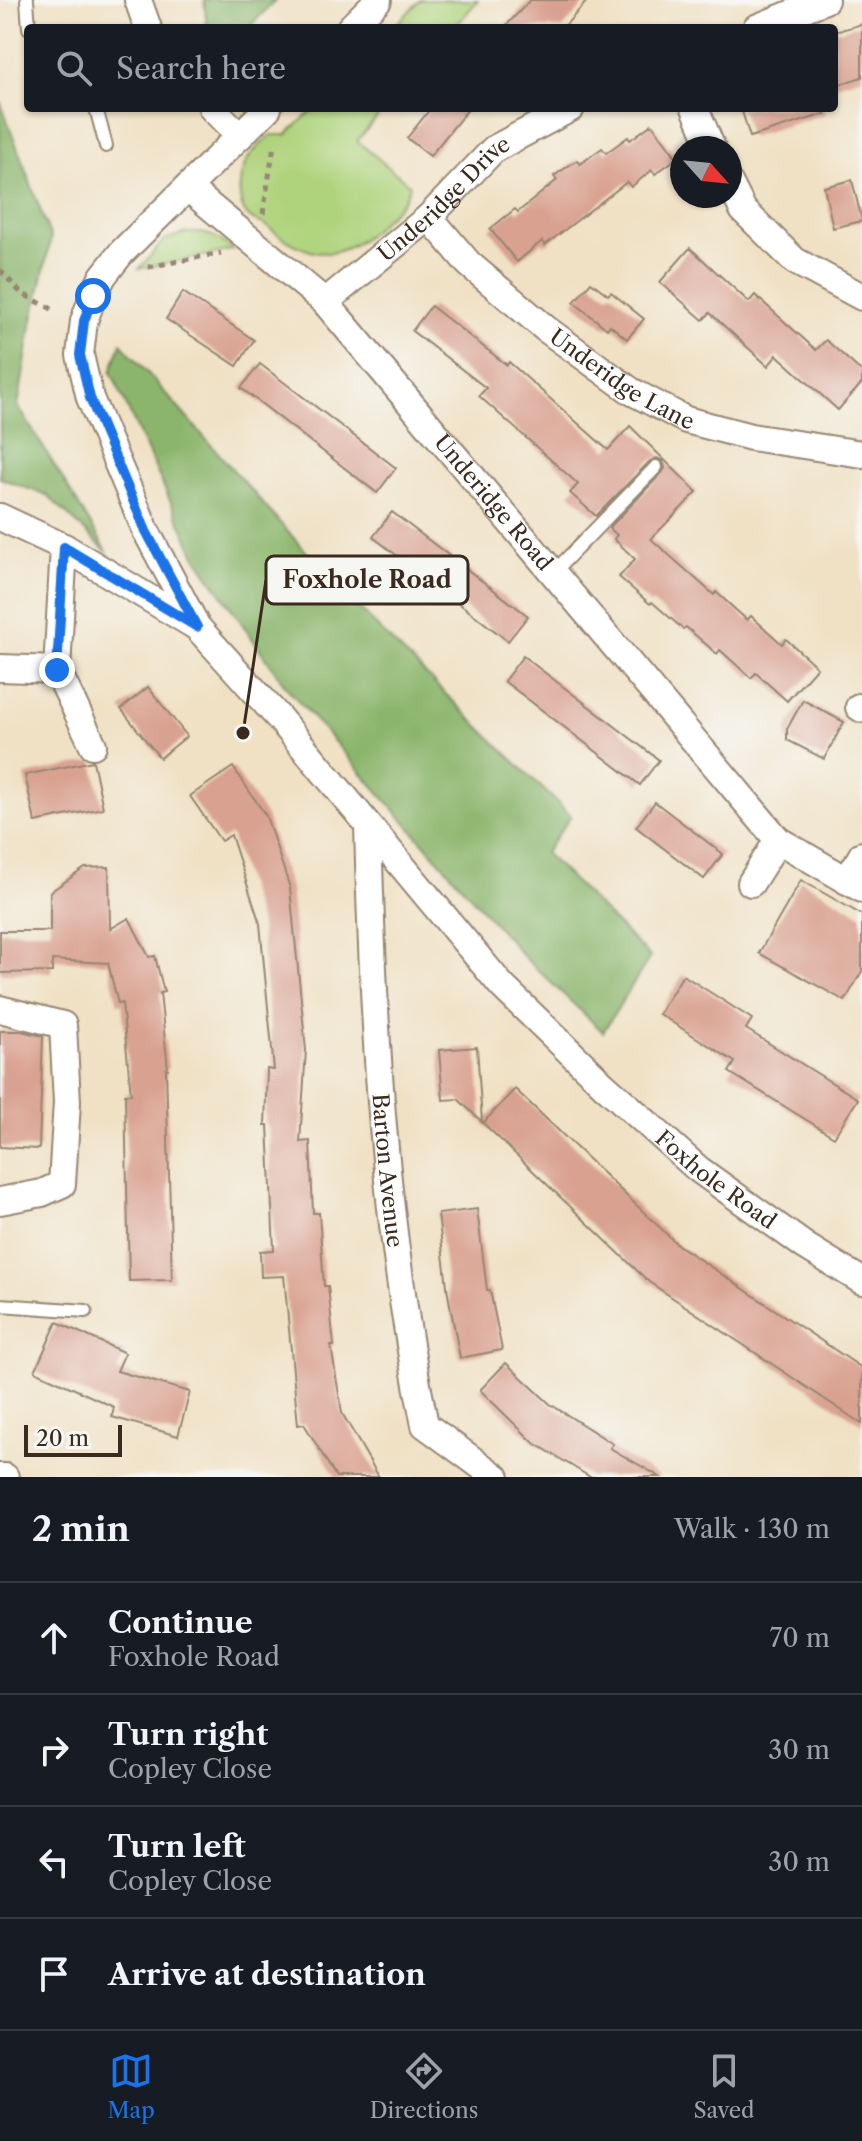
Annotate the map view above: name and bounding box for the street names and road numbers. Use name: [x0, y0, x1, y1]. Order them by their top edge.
street label: Underidge Drive: [372, 130, 514, 267]
street label: Underidge Lane: [544, 323, 697, 435]
street label: Underidge Road: [429, 429, 559, 576]
street label: Barton Avenue: [367, 1092, 409, 1249]
street label: Foxhole Road: [650, 1124, 782, 1235]

